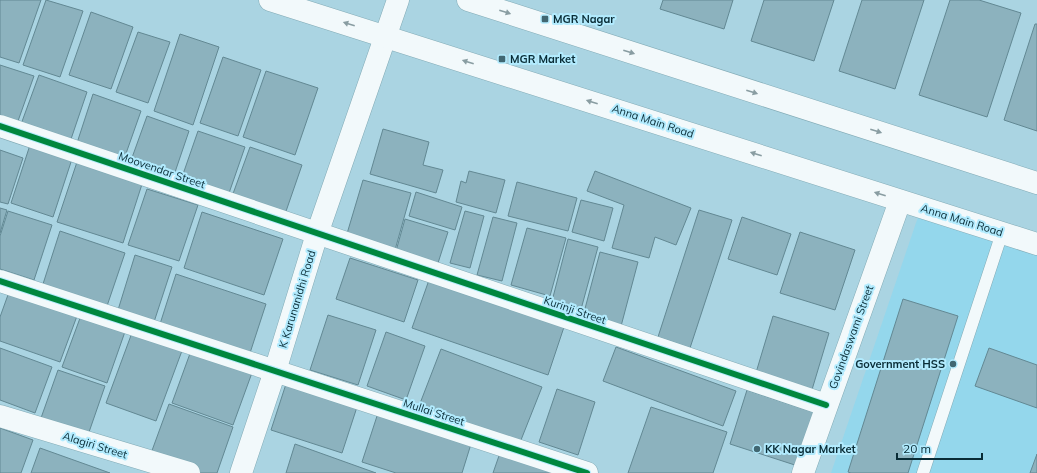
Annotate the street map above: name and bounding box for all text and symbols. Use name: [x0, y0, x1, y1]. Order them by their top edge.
one-way arrow: [499, 9, 511, 15]
place label: MGR Nagar: [553, 12, 615, 26]
marker: MGR Nagar: [540, 14, 550, 24]
one-way arrow: [343, 21, 355, 27]
one-way arrow: [623, 49, 635, 55]
place label: MGR Market: [510, 52, 575, 66]
marker: MGR Market: [497, 54, 507, 64]
one-way arrow: [462, 59, 474, 65]
one-way arrow: [747, 89, 759, 95]
one-way arrow: [586, 99, 598, 105]
street label: Anna Main Road: [610, 101, 696, 141]
one-way arrow: [870, 128, 882, 134]
street label: Moovendar Street: [117, 149, 207, 191]
one-way arrow: [750, 151, 762, 157]
one-way arrow: [873, 191, 885, 197]
street label: Anna Main Road: [919, 201, 1005, 239]
street label: K Karunanidhi Road: [275, 248, 319, 350]
street label: Govindaswami Street: [826, 283, 876, 391]
street label: Kurinji Street: [542, 293, 608, 327]
place label: Government HSS: [855, 357, 945, 371]
marker: Government HSS: [948, 359, 958, 369]
street label: Mullai Street: [402, 396, 467, 429]
street label: Alagiri Street: [61, 429, 129, 461]
scale bar: [897, 435, 982, 461]
text: 20 m: [903, 441, 931, 456]
place label: KK Nagar Market: [765, 442, 856, 456]
marker: KK Nagar Market: [752, 444, 762, 454]

